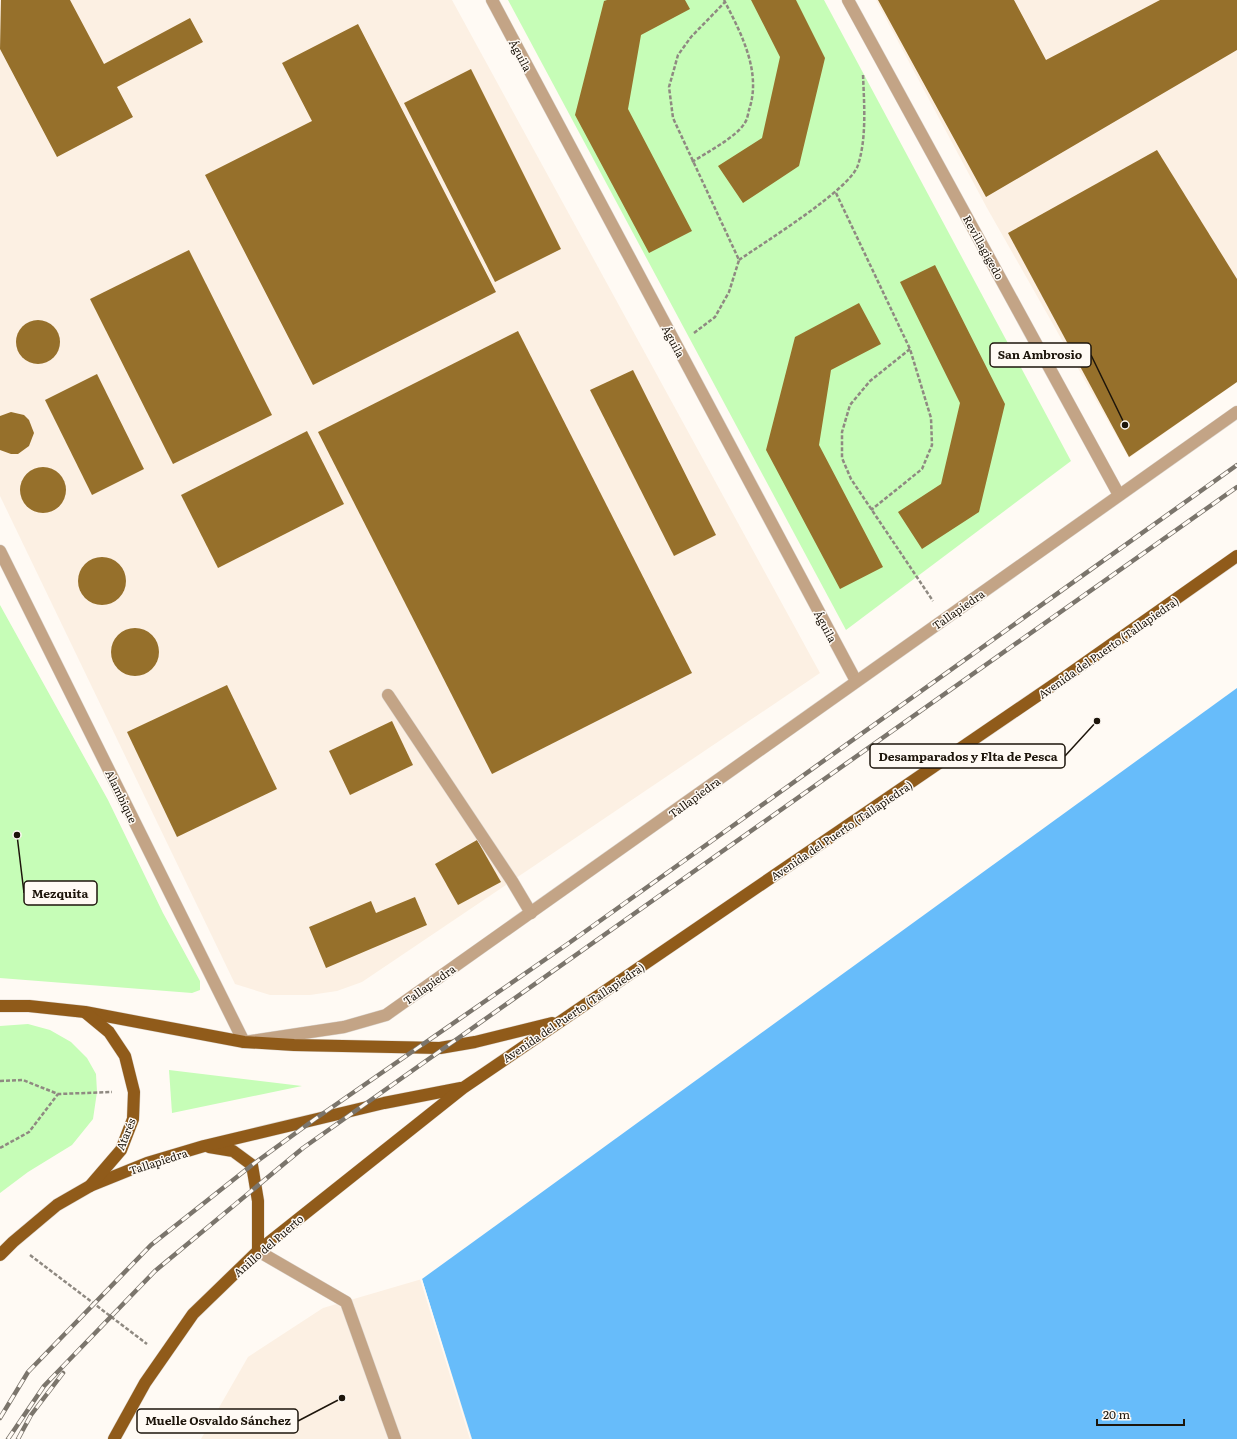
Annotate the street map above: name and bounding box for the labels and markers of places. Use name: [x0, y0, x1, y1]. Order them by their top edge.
callout: San Ambrosio: [990, 343, 1091, 367]
callout: Desamparados y Flta de Pesca: [870, 744, 1065, 768]
callout: Mezquita: [24, 881, 97, 905]
callout: Muelle Osvaldo Sánchez: [137, 1409, 298, 1433]

